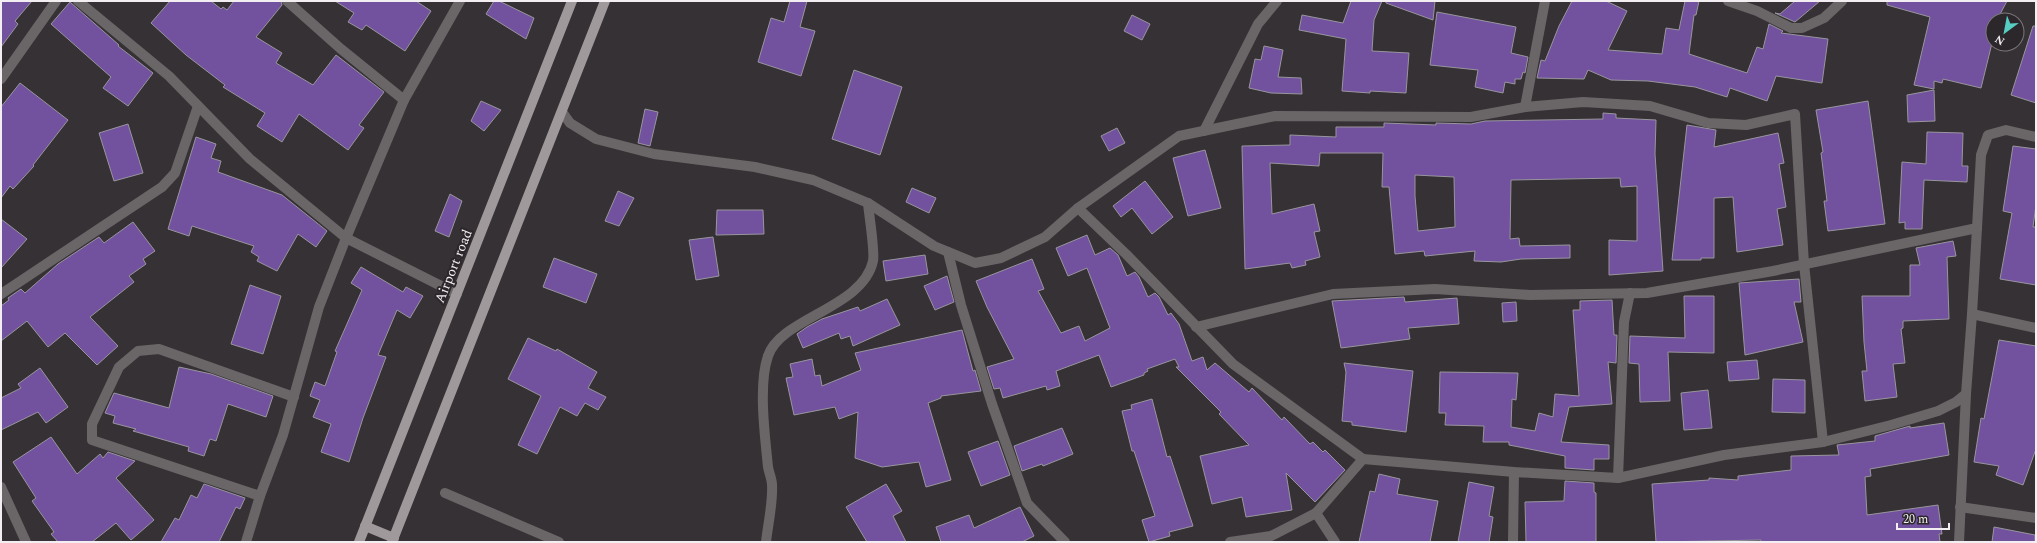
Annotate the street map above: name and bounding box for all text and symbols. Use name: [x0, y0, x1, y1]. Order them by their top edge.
north arrow: [1985, 12, 2025, 52]
text: N: [1992, 30, 2008, 50]
street label: Airport road: [429, 226, 478, 306]
scale bar: [1897, 505, 1949, 531]
text: 20 m: [1903, 510, 1928, 529]

